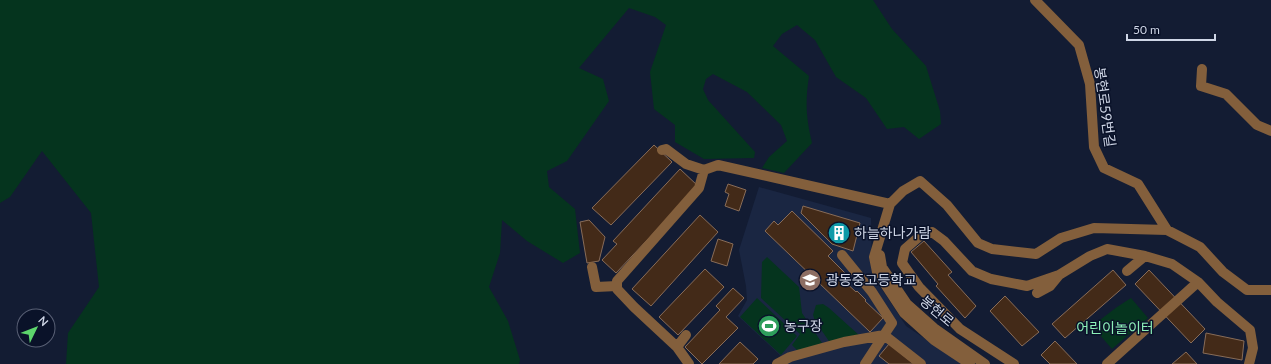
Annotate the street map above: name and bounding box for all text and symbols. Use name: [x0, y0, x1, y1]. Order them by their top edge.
scale bar: [1127, 16, 1215, 42]
text: 50 m: [1133, 22, 1160, 37]
street label: 봉현로59번길: [1091, 66, 1120, 148]
building icon: 하늘하나가람: [826, 220, 852, 246]
place label: 하늘하나가람: [854, 224, 931, 241]
school or university icon: 광동중고등학교: [797, 267, 823, 293]
place label: 광동중고등학교: [826, 271, 916, 288]
street label: 봉현로: [917, 292, 958, 330]
north arrow: [16, 308, 56, 348]
text: N: [36, 313, 51, 328]
sports icon: 농구장: [756, 313, 782, 339]
place label: 농구장: [784, 317, 823, 334]
park label: 어린이놀이터: [1076, 319, 1154, 336]

